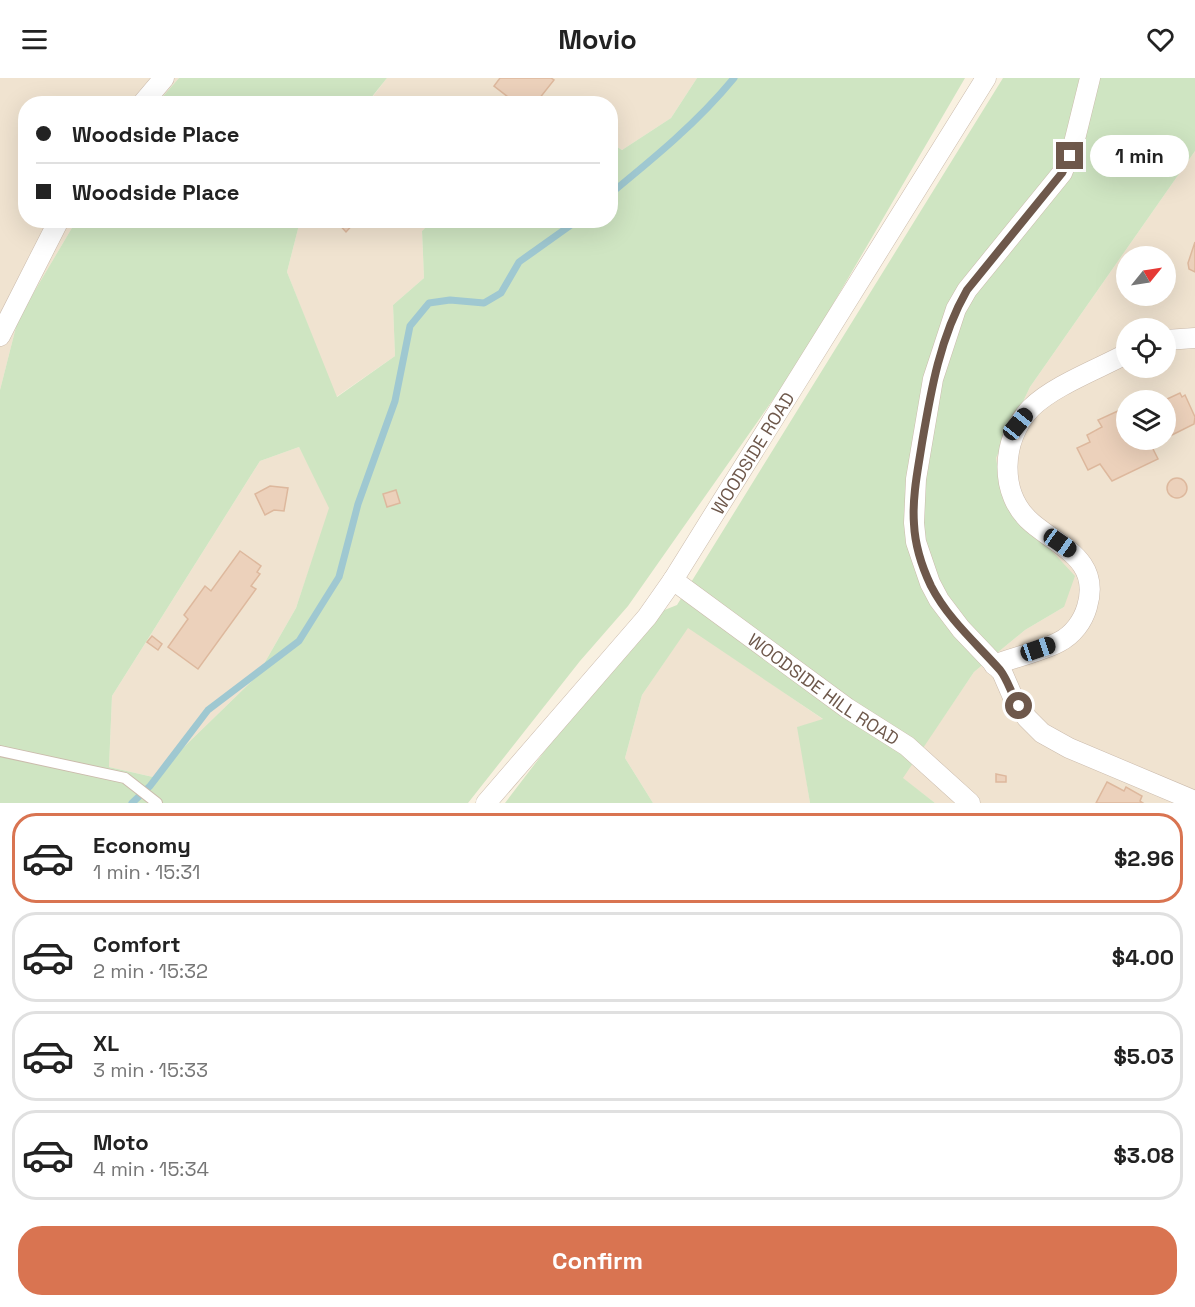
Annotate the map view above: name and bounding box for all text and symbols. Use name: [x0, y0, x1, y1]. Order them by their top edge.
text: Movio: [558, 22, 637, 57]
icon: menu: [18, 23, 51, 56]
icon: heart: [1144, 23, 1177, 56]
text: Woodside Place: [72, 120, 240, 148]
callout: 1 min: [1091, 135, 1190, 177]
route end: [1056, 142, 1083, 169]
text: 1 min: [1115, 143, 1164, 169]
text: Woodside Place: [72, 178, 240, 206]
north arrow: [1116, 246, 1176, 306]
map controls: [1116, 246, 1176, 450]
button: locate: [1116, 318, 1176, 378]
street label: WOODSIDE ROAD: [705, 387, 799, 518]
button: layers: [1116, 390, 1176, 450]
car: [1000, 404, 1036, 444]
car: [1040, 525, 1080, 561]
street label: WOODSIDE HILL ROAD: [744, 628, 904, 750]
car: [1018, 635, 1058, 663]
route start: [1005, 692, 1032, 719]
icon: car: [21, 831, 75, 885]
text: Economy: [93, 831, 191, 859]
text: $2.96: [1114, 844, 1174, 872]
text: 1 min · 15:31: [93, 859, 200, 885]
icon: car: [21, 930, 75, 984]
text: Comfort: [93, 930, 181, 958]
text: $4.00: [1112, 943, 1174, 971]
text: 2 min · 15:32: [93, 958, 208, 984]
icon: car: [21, 1029, 75, 1083]
text: XL: [93, 1029, 119, 1057]
text: $5.03: [1114, 1042, 1174, 1070]
text: 3 min · 15:33: [93, 1057, 208, 1083]
icon: car: [21, 1128, 75, 1182]
text: Moto: [93, 1128, 149, 1156]
text: $3.08: [1114, 1141, 1174, 1169]
text: 4 min · 15:34: [93, 1156, 209, 1182]
button: Confirm: [18, 1226, 1177, 1295]

